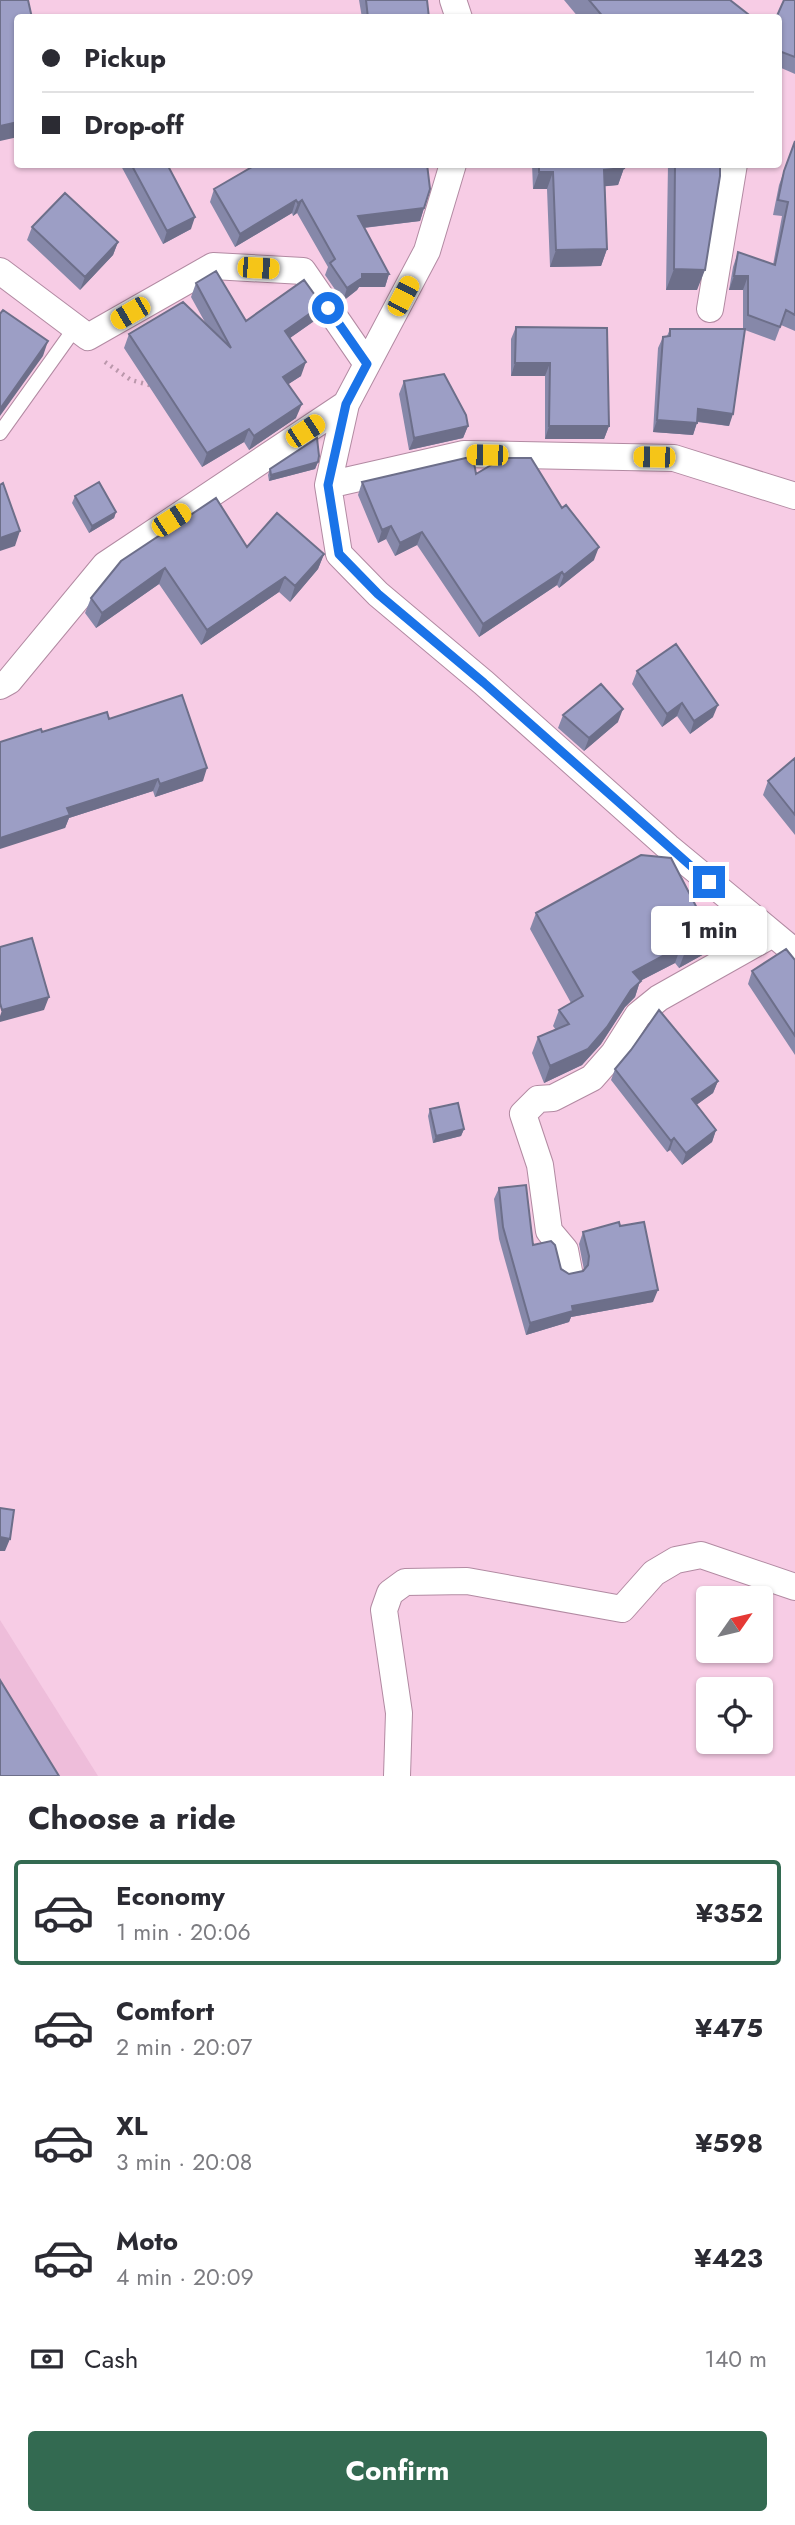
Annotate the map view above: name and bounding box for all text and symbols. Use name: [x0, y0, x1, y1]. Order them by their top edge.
text: Pickup: [84, 39, 166, 77]
text: Drop-off: [84, 106, 184, 144]
car: [237, 256, 280, 280]
car: [384, 273, 423, 319]
route start: [312, 292, 344, 324]
car: [107, 293, 154, 333]
car: [282, 411, 329, 451]
car: [466, 444, 509, 466]
car: [633, 446, 676, 468]
car: [148, 500, 195, 540]
route end: [693, 866, 725, 898]
callout: 1 min: [651, 906, 767, 956]
text: 1 min: [680, 913, 738, 947]
north arrow: [696, 1586, 774, 1662]
map controls: [696, 1586, 773, 1754]
button: locate: [696, 1677, 773, 1754]
text: Choose a ride: [28, 1795, 236, 1841]
text: Economy: [116, 1877, 225, 1915]
icon: car: [32, 1881, 95, 1944]
text: ¥352: [696, 1894, 763, 1932]
text: 1 min · 20:06: [116, 1915, 251, 1949]
text: Comfort: [116, 1992, 214, 2030]
icon: car: [32, 1996, 95, 2059]
text: ¥475: [695, 2009, 763, 2047]
text: 2 min · 20:07: [116, 2030, 252, 2064]
text: XL: [116, 2107, 148, 2145]
icon: car: [32, 2111, 95, 2174]
text: ¥598: [695, 2124, 763, 2162]
text: 3 min · 20:08: [116, 2145, 252, 2179]
text: Moto: [116, 2222, 178, 2260]
icon: car: [32, 2226, 95, 2289]
text: ¥423: [694, 2239, 763, 2277]
text: 4 min · 20:09: [116, 2260, 254, 2294]
icon: cash: [28, 2340, 66, 2378]
text: Cash: [84, 2340, 138, 2378]
text: 140 m: [705, 2342, 767, 2376]
button: Confirm: [28, 2431, 767, 2511]

